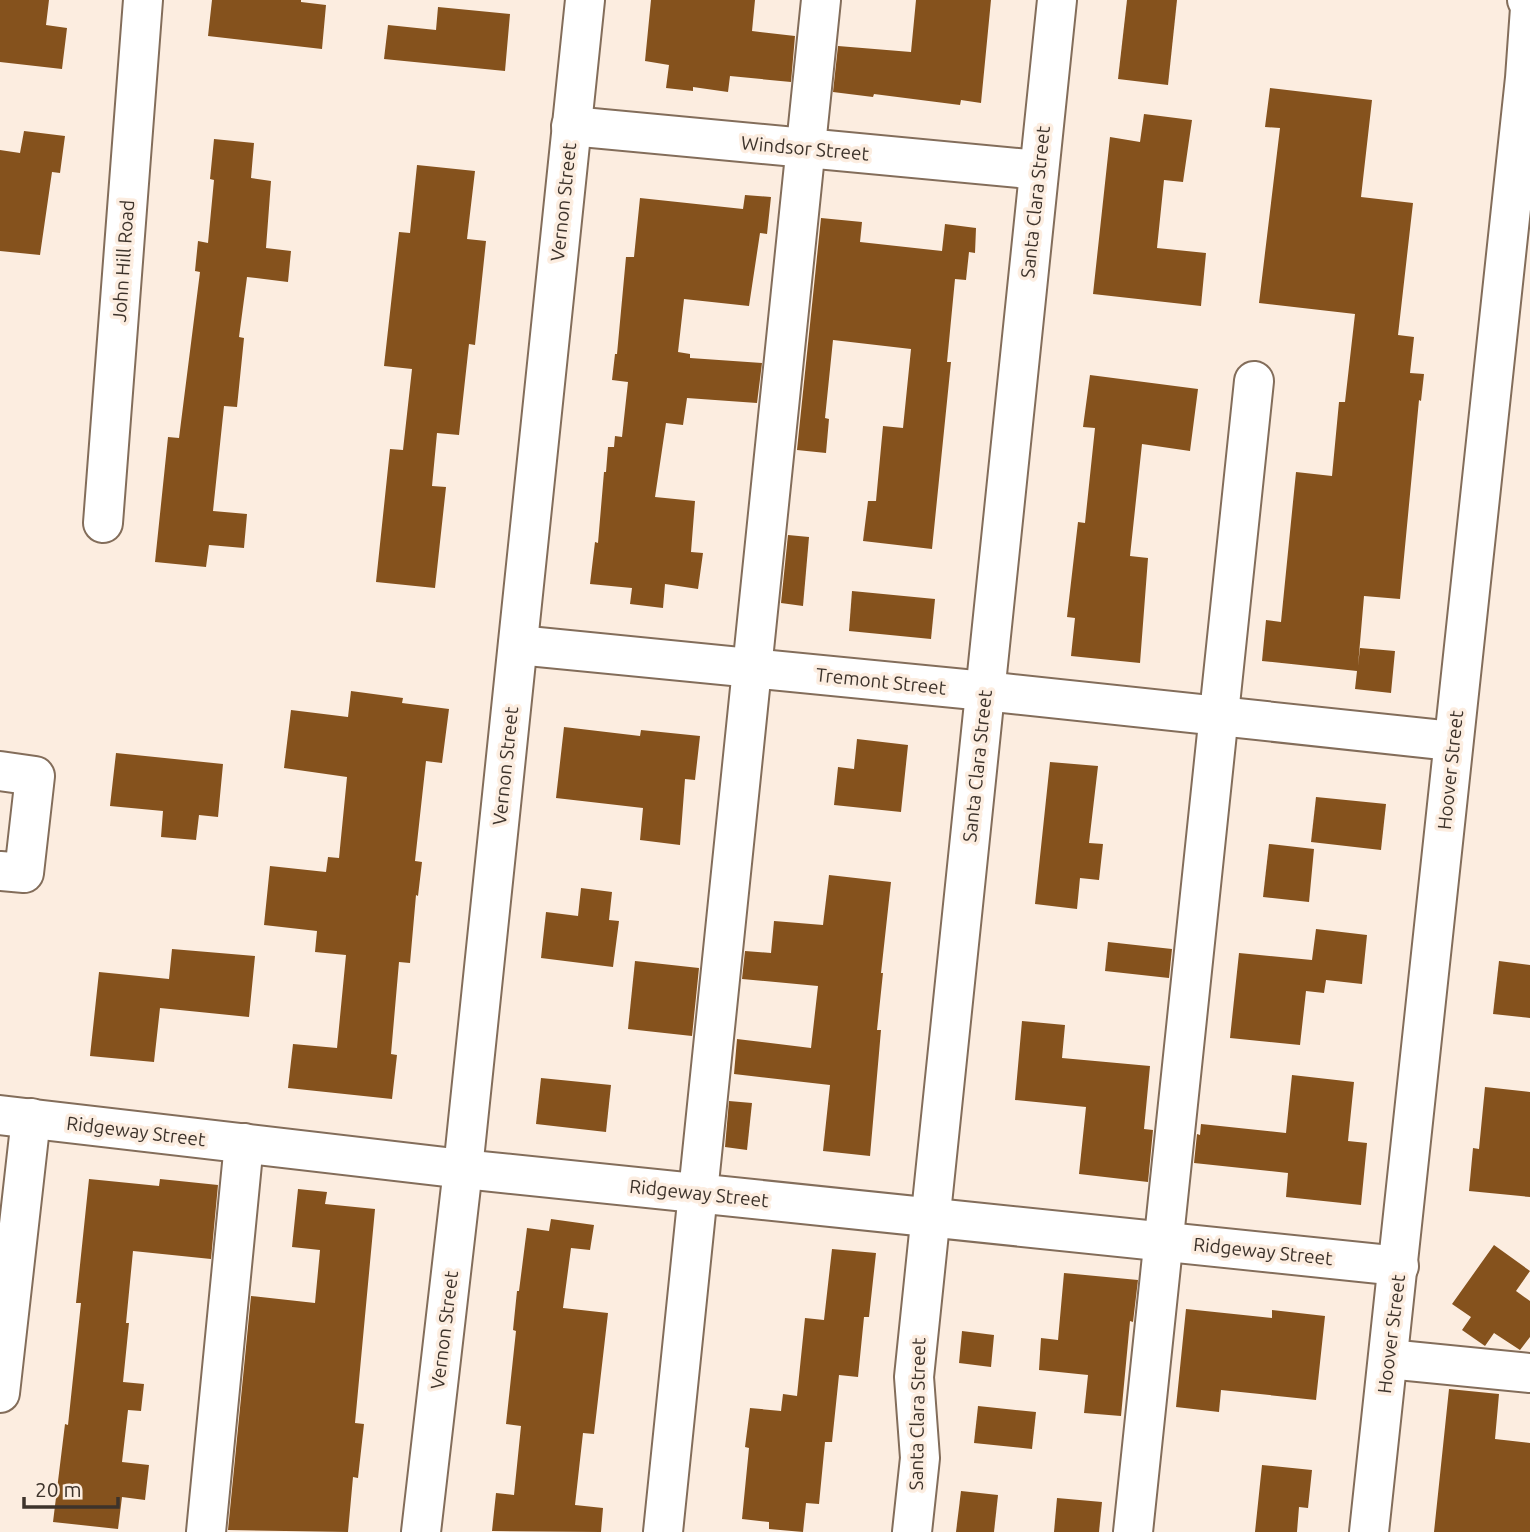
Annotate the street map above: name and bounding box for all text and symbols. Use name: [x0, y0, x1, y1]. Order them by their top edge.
street label: Santa Clara Street: [1016, 124, 1054, 279]
street label: Windsor Street: [740, 131, 870, 165]
street label: Vernon Street: [546, 141, 580, 262]
street label: John Hill Road: [108, 199, 138, 323]
street label: Tremont Street: [815, 663, 948, 699]
street label: Santa Clara Street: [958, 688, 996, 843]
street label: Vernon Street: [488, 705, 522, 826]
street label: Hoover Street: [1433, 709, 1467, 831]
street label: Ridgeway Street: [65, 1112, 207, 1151]
street label: Ridgeway Street: [628, 1175, 770, 1211]
street label: Ridgeway Street: [1192, 1233, 1334, 1269]
street label: Vernon Street: [426, 1269, 462, 1391]
street label: Hoover Street: [1373, 1273, 1409, 1395]
street label: Santa Clara Street: [905, 1337, 929, 1491]
scale bar: [24, 1466, 119, 1510]
text: 20 m: [35, 1477, 82, 1501]

